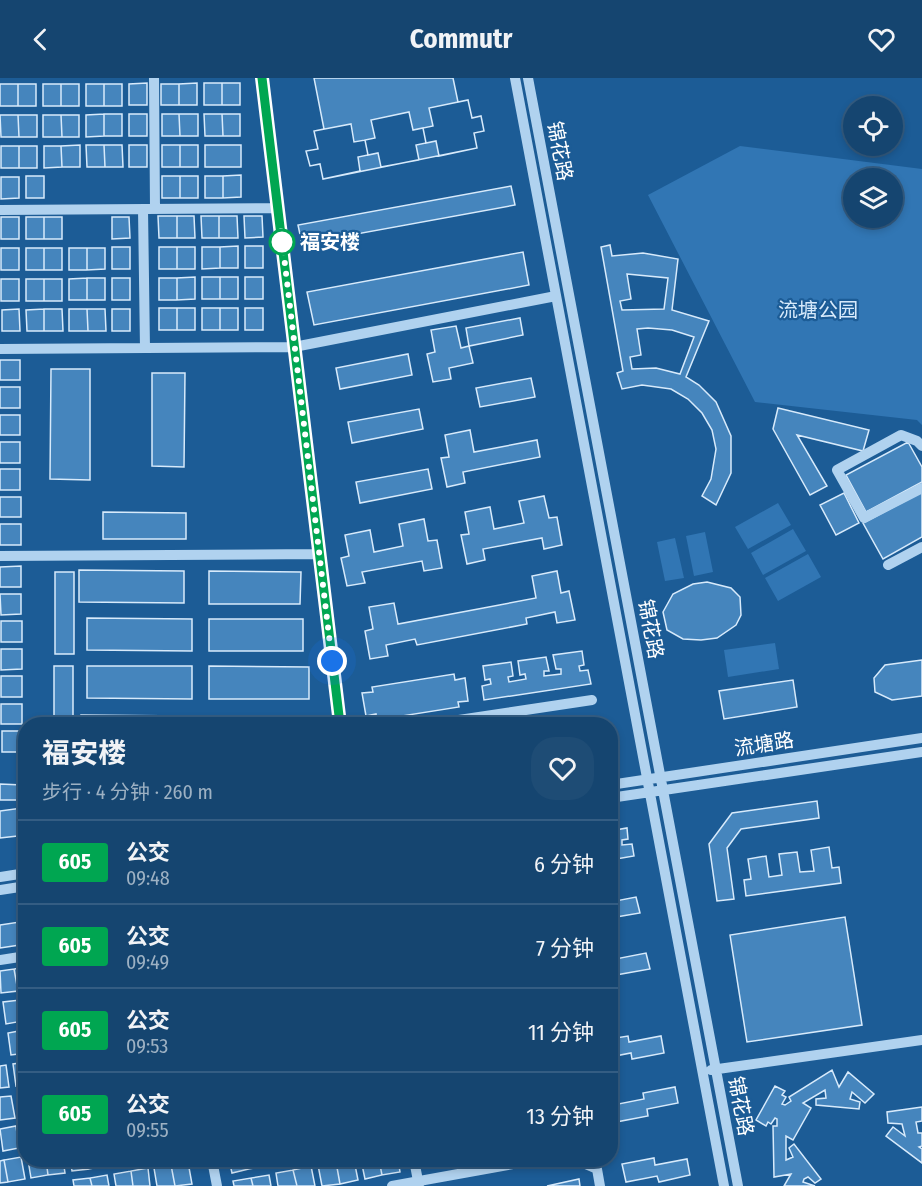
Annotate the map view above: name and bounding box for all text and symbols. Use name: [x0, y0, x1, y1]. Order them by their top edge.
icon: back: [24, 23, 57, 56]
text: Commutr: [410, 23, 512, 55]
icon: heart: [865, 23, 898, 56]
map controls: [843, 96, 903, 228]
button: locate: [843, 96, 903, 156]
street label: 锦花路: [542, 119, 578, 183]
button: layers: [843, 168, 903, 228]
marker: 福安楼: [269, 229, 295, 255]
place label: 福安楼: [300, 230, 360, 254]
park label: 流塘公园: [778, 298, 858, 322]
street label: 锦花路: [633, 597, 669, 661]
your location: [317, 646, 347, 676]
street label: 流塘路: [732, 727, 796, 761]
text: 福安楼: [42, 737, 126, 770]
button: heart: [531, 737, 594, 800]
text: 步行 · 4 分钟 · 260 m: [42, 780, 213, 804]
text: 公交: [126, 839, 170, 866]
text: 605: [59, 849, 91, 875]
text: 6 分钟: [534, 851, 594, 878]
text: 09:48: [126, 866, 170, 890]
text: 公交: [126, 923, 170, 950]
text: 605: [59, 933, 91, 959]
text: 7 分钟: [536, 935, 594, 962]
text: 09:49: [126, 950, 169, 974]
text: 公交: [126, 1007, 170, 1034]
text: 605: [59, 1017, 91, 1043]
text: 11 分钟: [528, 1019, 594, 1046]
text: 09:53: [126, 1034, 168, 1058]
street label: 锦花路: [723, 1074, 759, 1138]
text: 公交: [126, 1091, 170, 1118]
text: 605: [59, 1101, 91, 1127]
text: 13 分钟: [526, 1103, 594, 1130]
text: 09:55: [126, 1118, 169, 1142]

